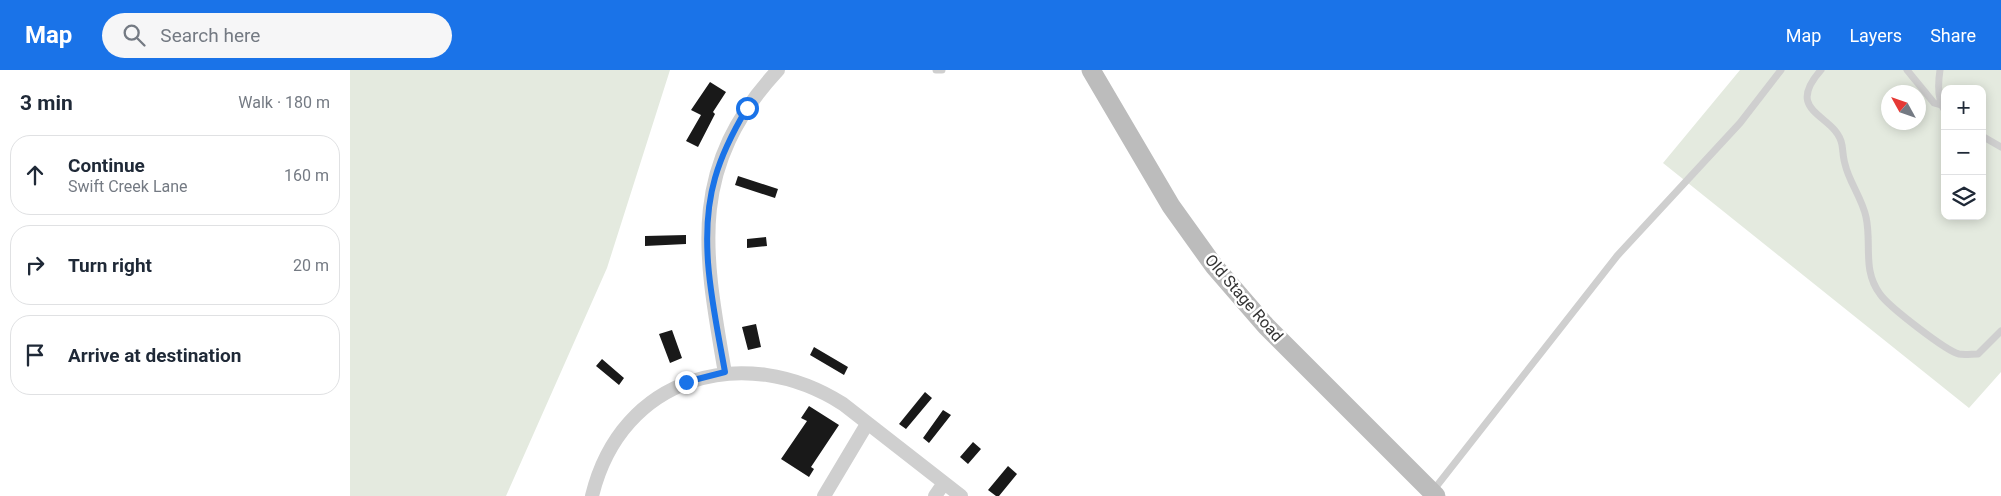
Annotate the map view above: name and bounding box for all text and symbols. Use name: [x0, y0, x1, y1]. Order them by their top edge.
search box: [102, 13, 452, 58]
text: Map: [25, 21, 72, 49]
icon: search: [120, 21, 148, 49]
text: Search here: [160, 24, 260, 47]
text: Map: [1786, 25, 1821, 46]
text: Layers: [1849, 25, 1902, 46]
text: Share: [1930, 25, 1976, 46]
north arrow: [1881, 85, 1926, 130]
map controls: [1941, 85, 1986, 220]
button: +: [1941, 85, 1986, 130]
text: 3 min: [20, 91, 73, 115]
text: Walk · 180 m: [238, 93, 330, 112]
route start: [736, 97, 759, 120]
button: −: [1941, 130, 1986, 175]
text: Continue: [68, 154, 145, 177]
icon: ahead: [21, 161, 49, 189]
text: 160 m: [284, 166, 329, 185]
button: layers: [1941, 175, 1986, 220]
text: Swift Creek Lane: [68, 177, 188, 196]
street label: Old Stage Road: [1201, 250, 1287, 346]
icon: right: [21, 251, 49, 279]
text: Turn right: [68, 254, 152, 277]
text: 20 m: [293, 256, 329, 275]
icon: arrive: [21, 341, 49, 369]
text: Arrive at destination: [68, 344, 241, 367]
route end: [675, 371, 698, 394]

